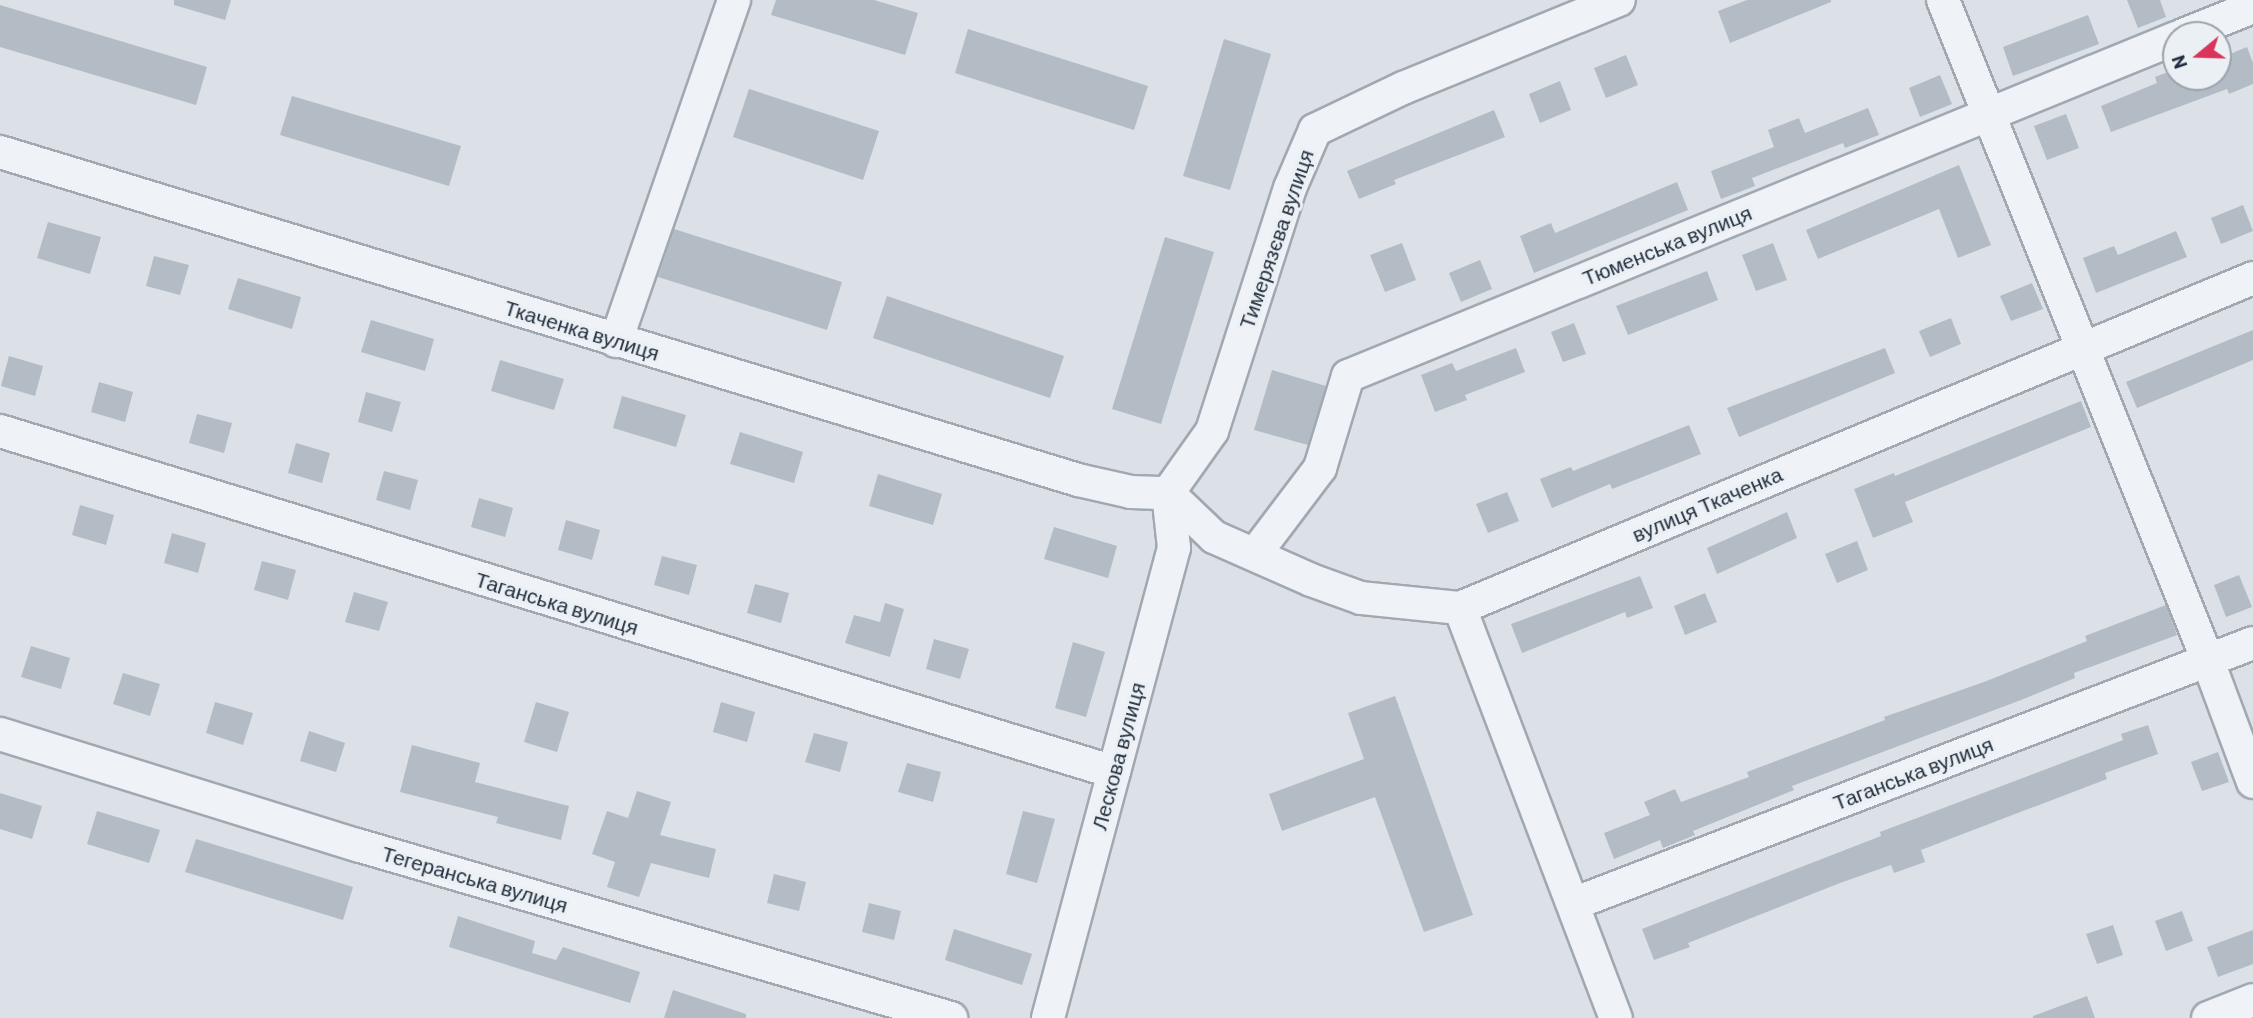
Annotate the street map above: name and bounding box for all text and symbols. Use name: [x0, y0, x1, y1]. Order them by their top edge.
north arrow: [2162, 21, 2232, 91]
text: N: [2166, 53, 2191, 72]
street label: Тимерязєва вулиця: [1234, 146, 1318, 332]
street label: Тюменська вулиця: [1579, 200, 1755, 290]
street label: Ткаченка вулиця: [502, 294, 662, 366]
street label: вулиця Ткаченка: [1628, 461, 1786, 547]
street label: Таганська вулиця: [472, 566, 642, 640]
street label: Лескова вулиця: [1086, 679, 1150, 833]
street label: Таганська вулиця: [1830, 731, 1996, 815]
street label: Тегеранська вулиця: [379, 840, 571, 918]

